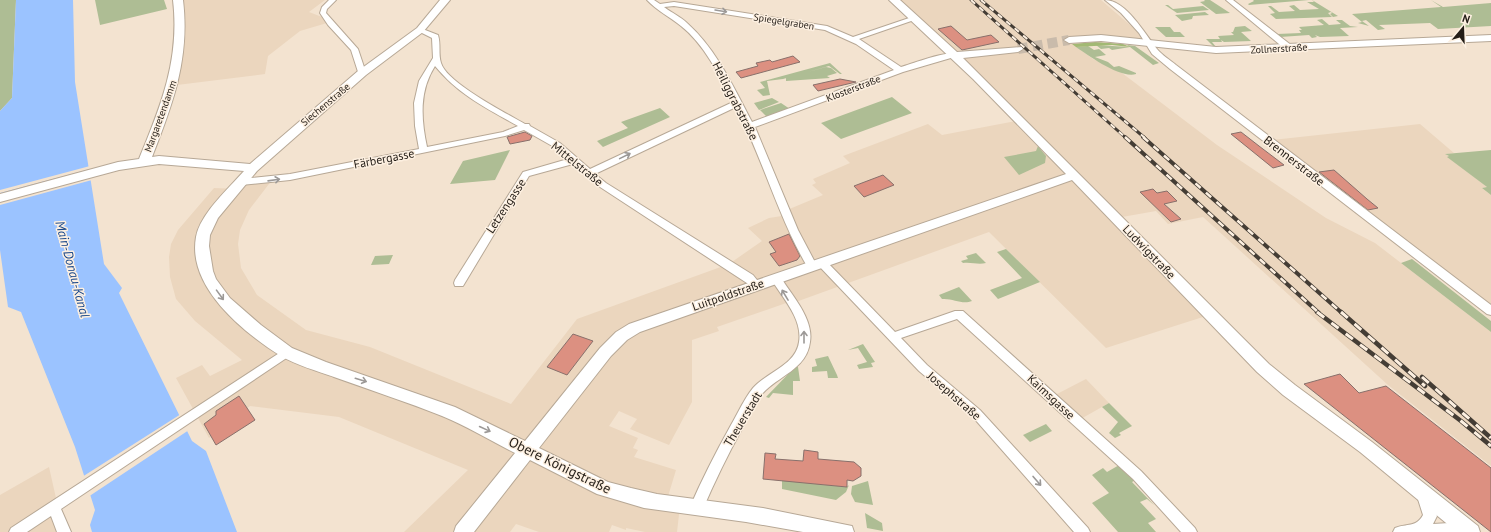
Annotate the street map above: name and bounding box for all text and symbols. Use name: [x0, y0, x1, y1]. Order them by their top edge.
one-way arrow: [714, 7, 727, 15]
north arrow: [1443, 8, 1483, 48]
street label: Spiegelgraben: [753, 10, 815, 33]
text: N: [1461, 11, 1472, 26]
street label: Zollnerstraße: [1250, 41, 1308, 56]
street label: Heiliggrabstraße: [709, 59, 762, 142]
street label: Klosterstraße: [824, 72, 882, 105]
street label: Margaretendamm: [141, 78, 179, 154]
street label: Siechenstraße: [298, 80, 353, 129]
street label: Brennerstraße: [1261, 132, 1328, 189]
street label: Mittelstraße: [548, 138, 606, 189]
street label: Färbergasse: [352, 145, 416, 172]
one-way arrow: [619, 152, 631, 159]
one-way arrow: [267, 176, 280, 184]
street label: Letzengasse: [482, 176, 529, 236]
water label: Main-Donau-Kanal: [51, 219, 94, 320]
street label: Ludwigstraße: [1120, 221, 1179, 282]
street label: Luitpoldstraße: [690, 275, 766, 314]
one-way arrow: [781, 289, 789, 301]
one-way arrow: [216, 290, 224, 301]
one-way arrow: [800, 331, 808, 344]
street label: Josephstraße: [924, 367, 984, 423]
street label: Kaimsgasse: [1024, 371, 1078, 422]
one-way arrow: [354, 377, 367, 384]
street label: Theuerstadt: [720, 388, 765, 449]
one-way arrow: [478, 426, 490, 433]
street label: Obere Königstraße: [506, 432, 614, 498]
one-way arrow: [1032, 475, 1041, 485]

